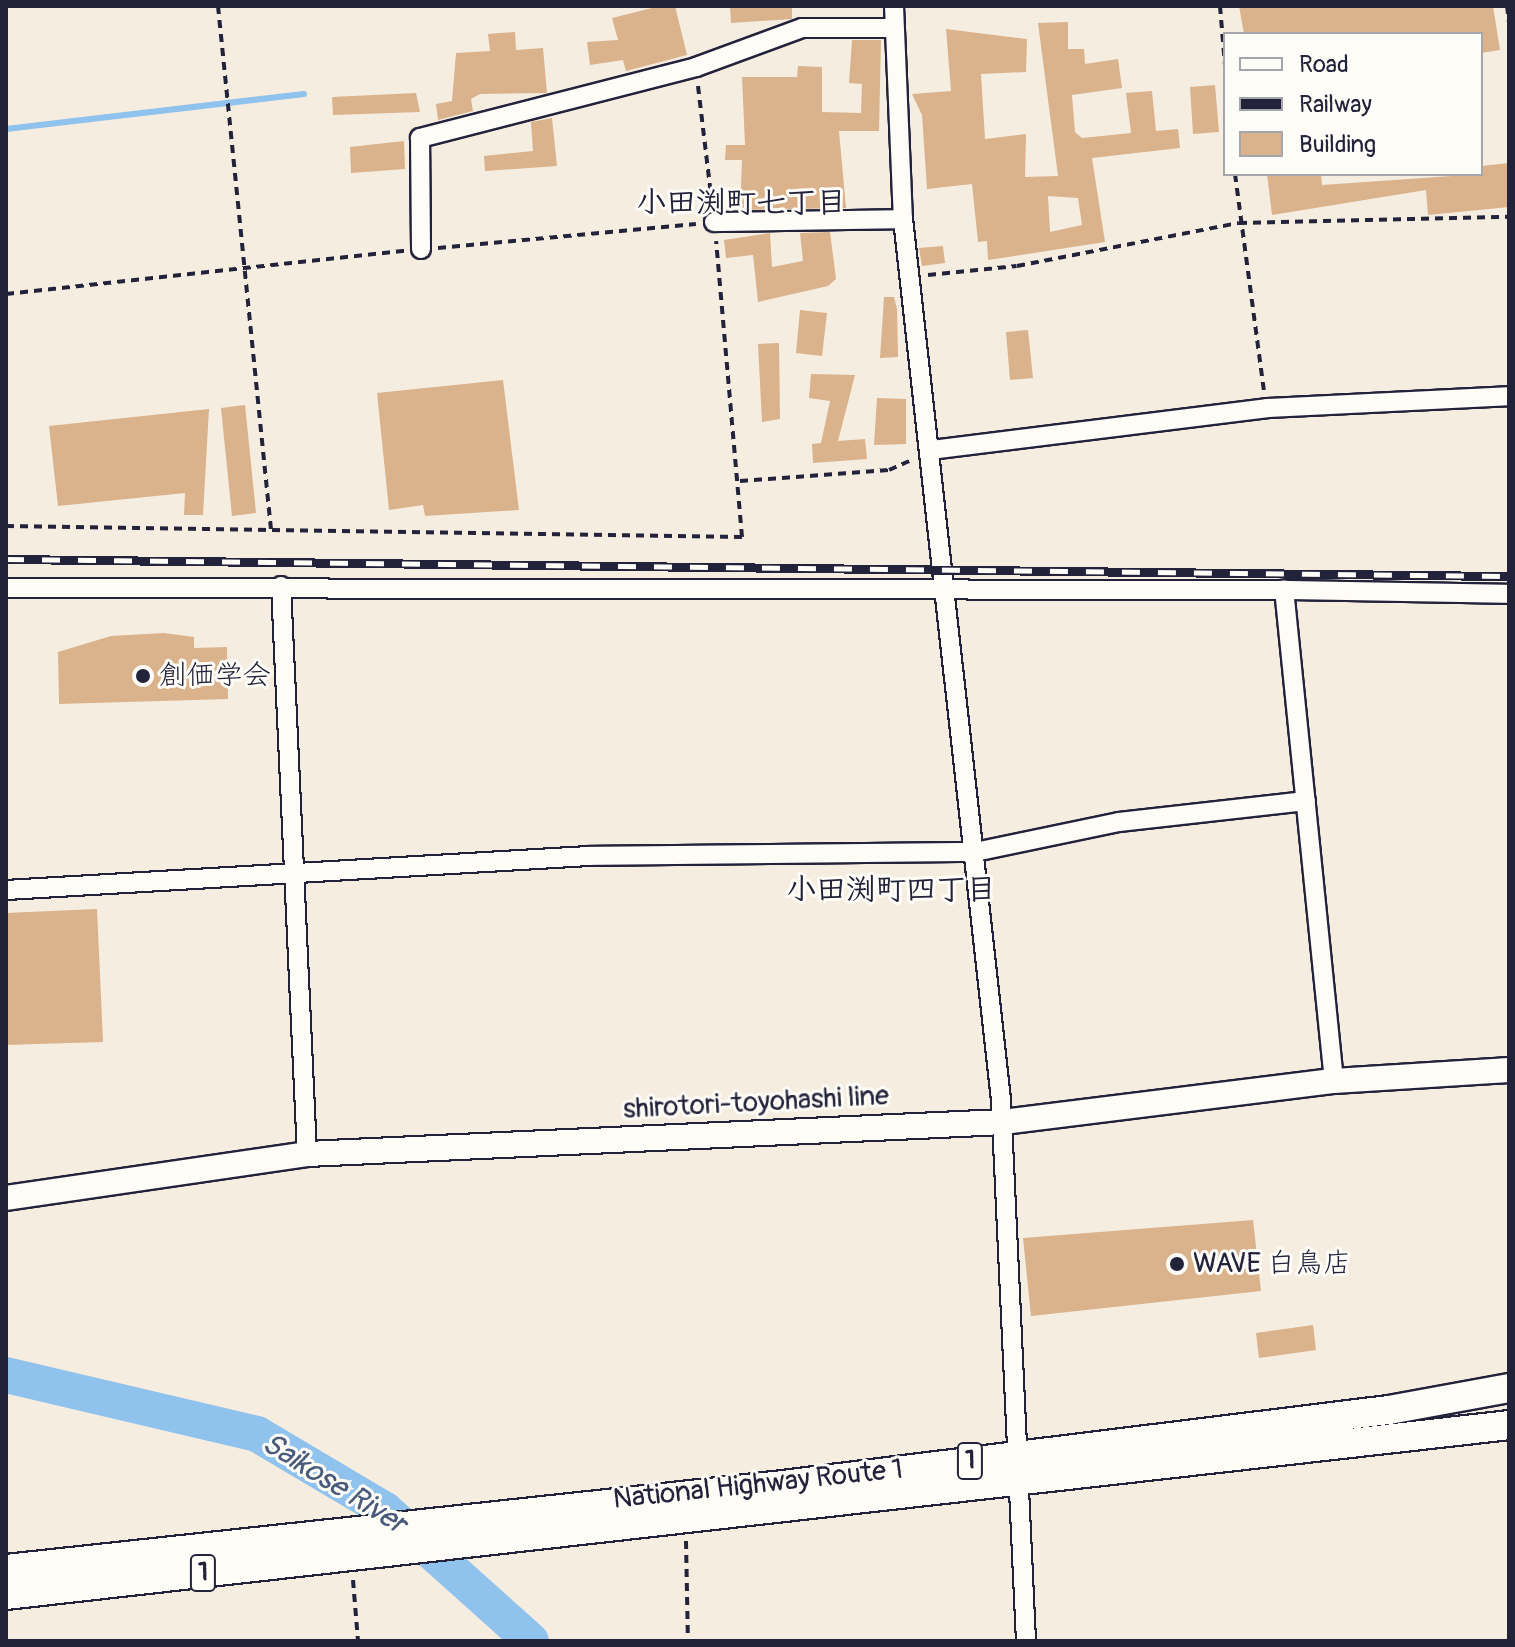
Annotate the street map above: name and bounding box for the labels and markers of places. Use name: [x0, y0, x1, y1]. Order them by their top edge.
place label: 創価学会: [159, 659, 271, 693]
marker: 創価学会: [134, 667, 152, 685]
place label: WAVE 白鳥店: [1193, 1247, 1351, 1281]
marker: WAVE 白鳥店: [1168, 1255, 1186, 1273]

